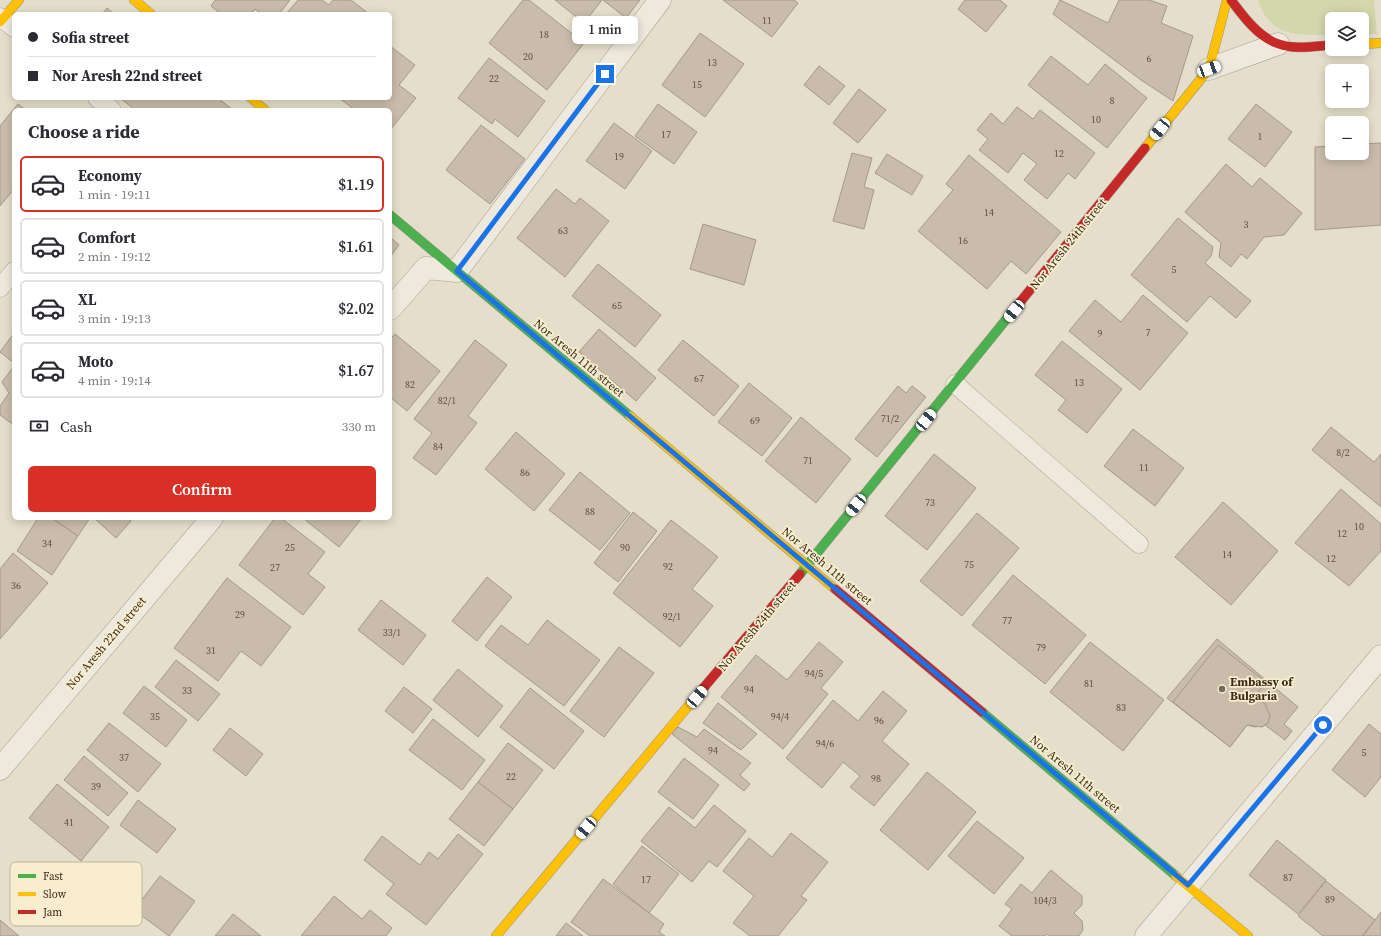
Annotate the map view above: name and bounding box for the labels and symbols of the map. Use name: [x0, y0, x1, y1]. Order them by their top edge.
house number: 11: [762, 14, 772, 27]
callout: 1 min: [572, 16, 638, 44]
house number: 18: [539, 28, 549, 41]
house number: 20: [523, 50, 533, 63]
house number: 6: [1147, 52, 1152, 65]
house number: 13: [707, 56, 717, 69]
car: [1196, 59, 1222, 79]
route end: [596, 65, 614, 83]
house number: 22: [489, 72, 499, 85]
house number: 15: [692, 78, 702, 91]
house number: 8: [1110, 94, 1115, 107]
house number: 10: [1091, 113, 1101, 126]
car: [1148, 116, 1172, 142]
house number: 17: [661, 128, 671, 141]
house number: 1: [1258, 130, 1263, 143]
house number: 12: [1054, 147, 1064, 160]
house number: 19: [614, 150, 624, 163]
street label: Nor Aresh 24th street: [1026, 195, 1110, 293]
house number: 14: [984, 206, 994, 219]
house number: 3: [1244, 218, 1249, 231]
house number: 63: [558, 224, 568, 237]
house number: 16: [958, 234, 968, 247]
house number: 5: [1172, 263, 1177, 276]
car: [1002, 298, 1026, 324]
house number: 65: [612, 299, 622, 312]
street label: Nor Aresh 11th street: [530, 315, 628, 401]
house number: 7: [1146, 326, 1151, 339]
house number: 9: [1098, 327, 1103, 340]
house number: 67: [694, 372, 704, 385]
house number: 13: [1074, 376, 1084, 389]
house number: 82: [405, 378, 415, 391]
house number: 82/1: [438, 394, 456, 407]
car: [914, 407, 938, 433]
house number: 71/2: [881, 412, 899, 425]
house number: 69: [750, 414, 760, 427]
house number: 84: [433, 440, 443, 453]
house number: 8/2: [1336, 446, 1350, 459]
house number: 71: [803, 454, 813, 467]
house number: 11: [1139, 461, 1149, 474]
house number: 86: [520, 466, 530, 479]
car: [844, 492, 868, 518]
house number: 73: [925, 496, 935, 509]
house number: 88: [585, 505, 595, 518]
house number: 10: [1354, 520, 1364, 533]
street label: Nor Aresh 11th street: [778, 523, 876, 609]
house number: 12: [1337, 527, 1347, 540]
house number: 34: [42, 537, 52, 550]
house number: 25: [285, 541, 295, 554]
house number: 90: [620, 541, 630, 554]
house number: 14: [1222, 548, 1232, 561]
house number: 12: [1326, 552, 1336, 565]
house number: 75: [964, 558, 974, 571]
house number: 92: [663, 560, 673, 573]
house number: 27: [270, 561, 280, 574]
street label: Nor Aresh 24th street: [714, 577, 800, 675]
house number: 36: [11, 579, 21, 592]
street label: Nor Aresh 22nd street: [62, 593, 150, 693]
house number: 29: [235, 608, 245, 621]
house number: 92/1: [663, 610, 681, 623]
house number: 77: [1002, 614, 1012, 627]
house number: 33/1: [383, 626, 401, 639]
house number: 79: [1036, 641, 1046, 654]
house number: 31: [206, 644, 216, 657]
house number: 94/5: [805, 667, 823, 680]
place label: Embassy of Bulgaria: [1230, 674, 1294, 704]
house number: 81: [1084, 677, 1094, 690]
house number: 94: [744, 683, 754, 696]
house number: 33: [182, 684, 192, 697]
car: [685, 684, 709, 710]
marker: Embassy of Bulgaria: [1217, 684, 1227, 694]
house number: 83: [1116, 701, 1126, 714]
house number: 35: [150, 710, 160, 723]
house number: 94/4: [771, 710, 789, 723]
house number: 96: [874, 714, 884, 727]
route start: [1314, 716, 1332, 734]
street label: Nor Aresh 11th street: [1026, 731, 1124, 817]
house number: 94/6: [816, 737, 834, 750]
house number: 94: [708, 744, 718, 757]
house number: 5: [1362, 746, 1367, 759]
house number: 37: [119, 751, 129, 764]
house number: 22: [506, 770, 516, 783]
house number: 98: [871, 772, 881, 785]
house number: 39: [91, 780, 101, 793]
car: [574, 815, 598, 841]
house number: 41: [64, 816, 74, 829]
legend: [10, 862, 142, 926]
text: Fast: [43, 869, 63, 884]
house number: 87: [1283, 871, 1293, 884]
house number: 17: [641, 873, 651, 886]
text: Slow: [43, 887, 67, 902]
house number: 89: [1325, 893, 1335, 906]
house number: 104/3: [1033, 894, 1057, 907]
text: Jam: [42, 905, 62, 920]

